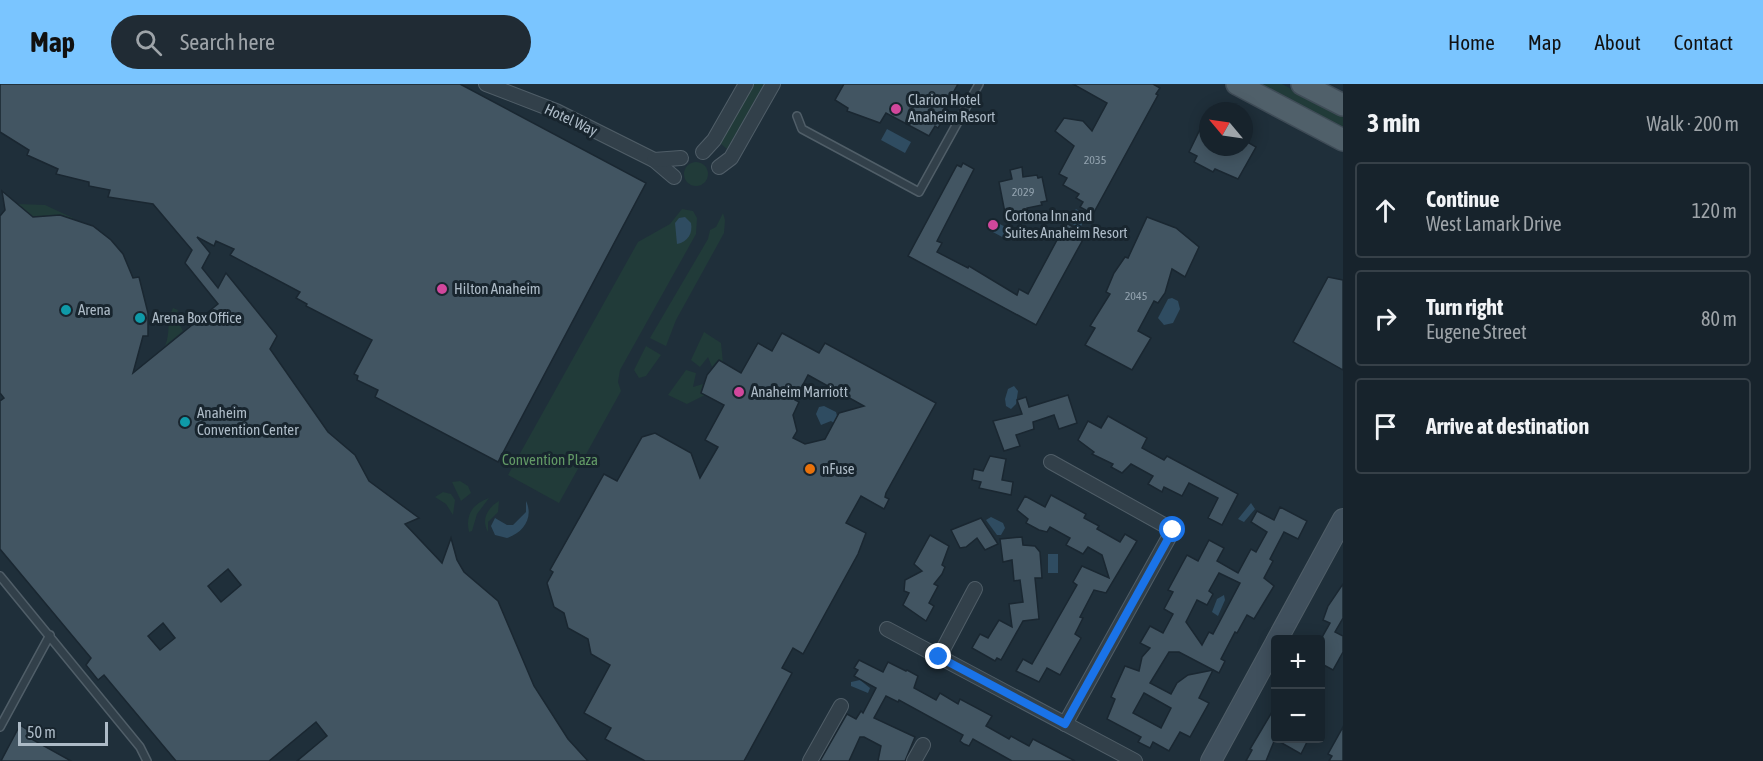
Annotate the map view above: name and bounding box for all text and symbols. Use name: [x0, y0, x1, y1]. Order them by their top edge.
search box: [111, 15, 531, 69]
text: Map: [30, 26, 75, 58]
icon: search: [132, 26, 165, 59]
text: Search here: [180, 29, 275, 55]
text: Home: [1448, 30, 1495, 54]
text: Map: [1528, 30, 1562, 54]
text: About: [1595, 30, 1641, 54]
text: Contact: [1674, 30, 1733, 54]
place label: Clarion Hotel Anaheim Resort: [908, 91, 995, 125]
street label: Hotel Way: [542, 100, 600, 139]
marker: Clarion Hotel Anaheim Resort: [889, 102, 903, 116]
north arrow: [1199, 102, 1253, 156]
text: 3 min: [1367, 108, 1420, 138]
text: Walk · 200 m: [1647, 112, 1739, 135]
house number: 2035: [1084, 153, 1106, 167]
house number: 2029: [1012, 185, 1035, 199]
text: Continue: [1426, 186, 1500, 212]
icon: ahead: [1369, 194, 1402, 227]
text: 120 m: [1692, 199, 1737, 222]
place label: Cortona Inn and Suites Anaheim Resort: [1005, 207, 1128, 241]
text: West Lamark Drive: [1426, 212, 1562, 235]
marker: Cortona Inn and Suites Anaheim Resort: [986, 218, 1000, 232]
place label: Hilton Anaheim: [454, 280, 541, 297]
marker: Hilton Anaheim: [435, 282, 449, 296]
house number: 2045: [1125, 289, 1147, 303]
text: Turn right: [1426, 294, 1503, 320]
place label: Arena: [78, 301, 111, 318]
icon: right: [1369, 302, 1402, 335]
marker: Arena: [59, 303, 73, 317]
text: 80 m: [1701, 307, 1737, 330]
place label: Arena Box Office: [152, 309, 242, 326]
marker: Arena Box Office: [133, 311, 147, 325]
text: Eugene Street: [1426, 320, 1527, 343]
place label: Anaheim Marriott: [751, 383, 848, 400]
marker: Anaheim Marriott: [732, 385, 746, 399]
place label: Anaheim Convention Center: [197, 404, 299, 438]
icon: arrive: [1369, 410, 1402, 443]
text: Arrive at destination: [1426, 413, 1589, 439]
marker: Anaheim Convention Center: [178, 415, 192, 429]
park label: Convention Plaza: [502, 451, 598, 468]
place label: nFuse: [822, 460, 855, 477]
marker: nFuse: [803, 462, 817, 476]
route start: [1159, 516, 1185, 542]
map controls: [1271, 635, 1325, 743]
button: +: [1271, 635, 1325, 689]
route end: [925, 643, 951, 669]
button: −: [1271, 689, 1325, 743]
scale bar: [18, 719, 108, 746]
text: 50 m: [27, 723, 56, 741]

